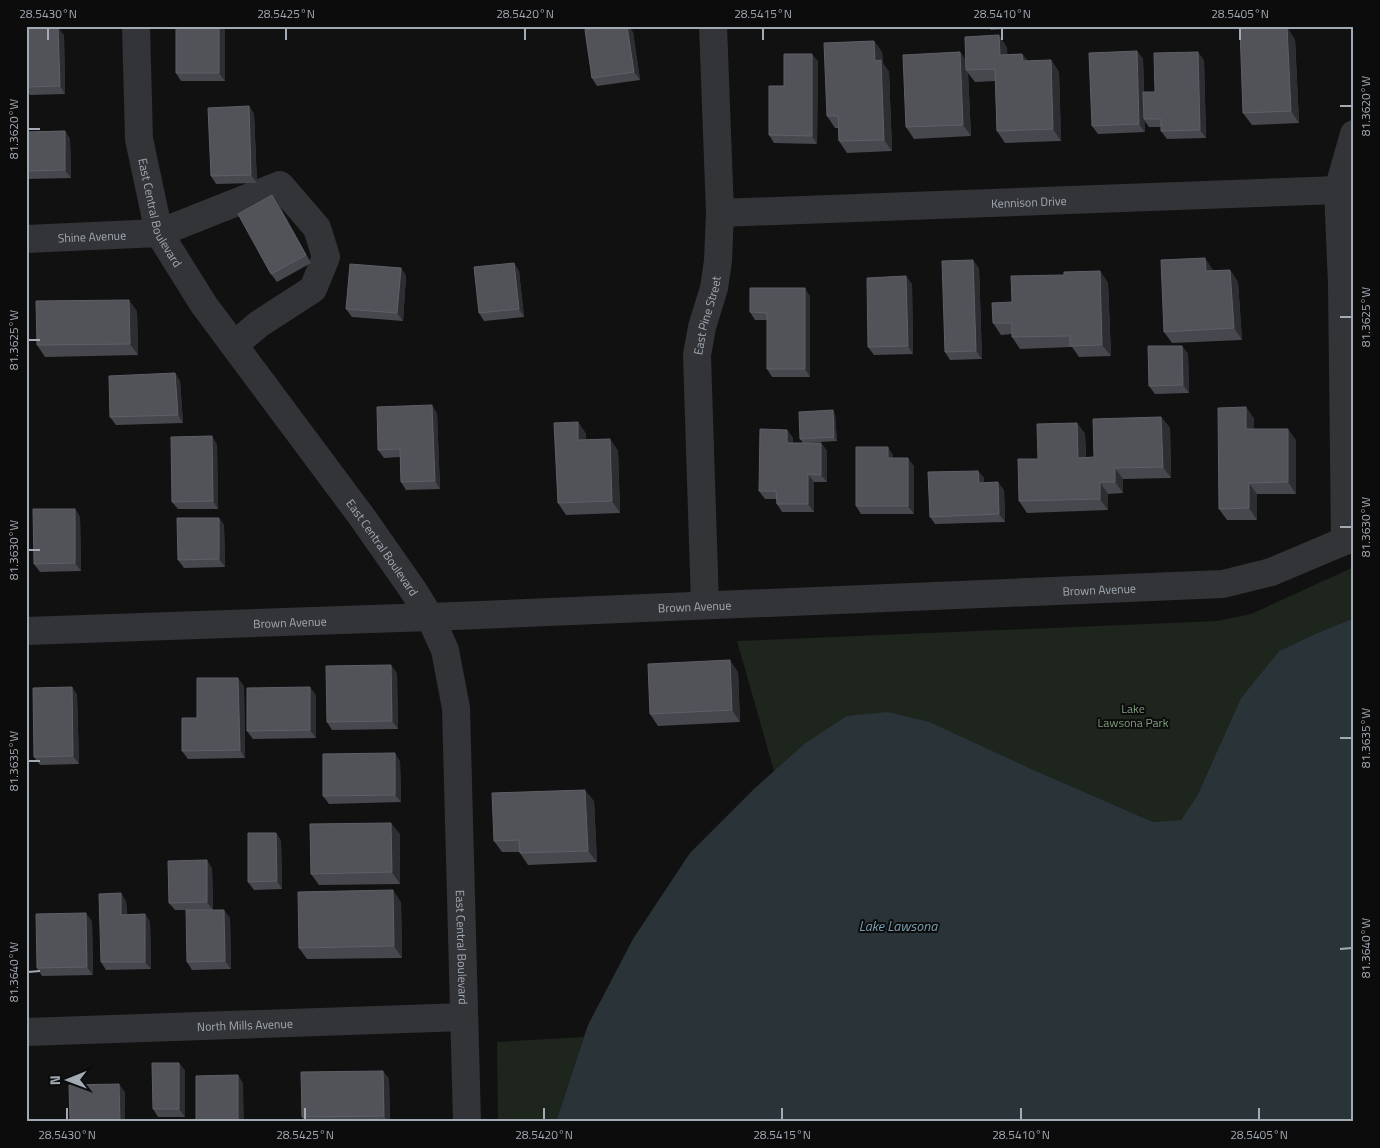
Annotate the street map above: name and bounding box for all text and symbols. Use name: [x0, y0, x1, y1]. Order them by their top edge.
text: 28.5430°N: [19, 4, 77, 23]
text: 28.5425°N: [257, 4, 315, 23]
text: 28.5420°N: [496, 4, 554, 23]
text: 28.5415°N: [734, 4, 792, 23]
text: 28.5410°N: [973, 4, 1031, 23]
text: 28.5405°N: [1211, 4, 1269, 23]
text: 81.3620°W: [1356, 76, 1375, 136]
text: 81.3620°W: [4, 99, 23, 159]
street label: East Central Boulevard: [134, 156, 187, 270]
street label: Kennison Drive: [991, 191, 1067, 212]
street label: Shine Avenue: [57, 225, 126, 247]
street label: East Pine Street: [688, 274, 725, 356]
text: 81.3625°W: [1356, 287, 1375, 347]
text: 81.3625°W: [4, 310, 23, 370]
street label: East Central Boulevard: [342, 495, 424, 599]
text: 81.3630°W: [1356, 497, 1375, 557]
text: 81.3630°W: [4, 520, 23, 580]
street label: Brown Avenue: [1062, 578, 1136, 600]
street label: Brown Avenue: [657, 595, 732, 617]
street label: Brown Avenue: [253, 611, 327, 633]
park label: Lake Lawsona Park: [1098, 699, 1169, 732]
text: 81.3635°W: [1356, 708, 1375, 768]
text: 81.3635°W: [4, 731, 23, 791]
street label: East Central Boulevard: [451, 890, 473, 1005]
water label: Lake Lawsona: [859, 915, 938, 936]
text: 81.3640°W: [1356, 918, 1375, 978]
text: 81.3640°W: [4, 942, 23, 1002]
street label: North Mills Avenue: [197, 1013, 293, 1036]
north arrow: [42, 1056, 92, 1106]
text: N: [44, 1075, 65, 1085]
text: 28.5430°N: [38, 1125, 96, 1144]
text: 28.5425°N: [276, 1125, 334, 1144]
text: 28.5420°N: [515, 1125, 573, 1144]
text: 28.5415°N: [753, 1125, 811, 1144]
text: 28.5410°N: [992, 1125, 1050, 1144]
text: 28.5405°N: [1230, 1125, 1288, 1144]

